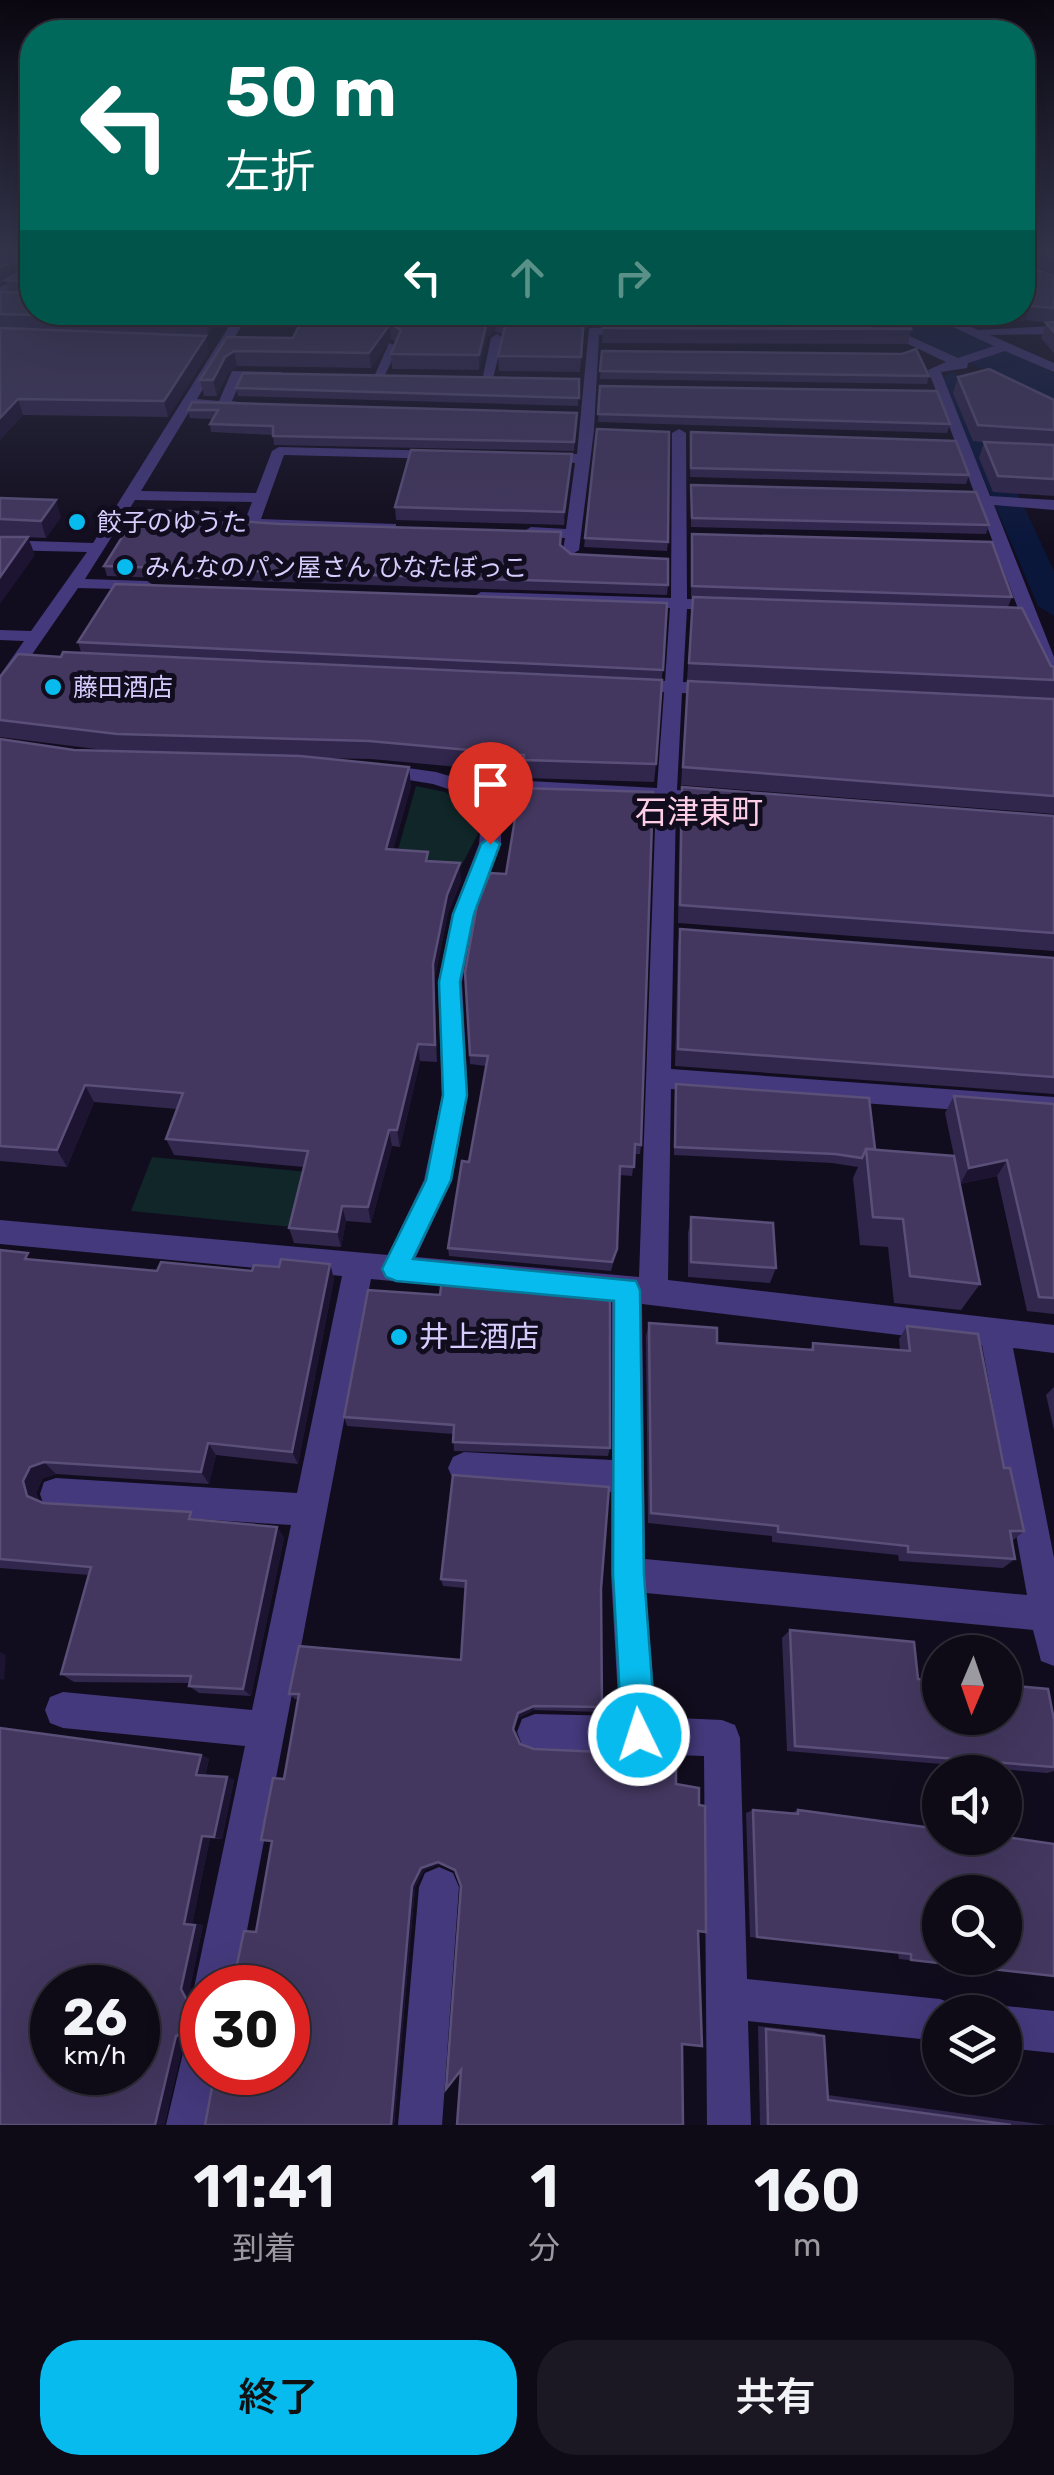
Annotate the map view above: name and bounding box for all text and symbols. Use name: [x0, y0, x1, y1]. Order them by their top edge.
text: 50 m: [225, 51, 397, 134]
icon: left: [60, 60, 190, 190]
text: 左折: [225, 145, 315, 198]
icon: left: [395, 250, 450, 305]
icon: ahead: [500, 250, 555, 305]
icon: right: [605, 250, 660, 305]
place label: 餃子のゆうた: [97, 508, 247, 537]
marker: 餃子のゆうた: [66, 511, 88, 533]
place label: みんなのパン屋さん ひなたぼっこ: [145, 553, 527, 582]
marker: みんなのパン屋さん ひなたぼっこ: [114, 556, 136, 578]
place label: 藤田酒店: [73, 673, 173, 702]
marker: 藤田酒店: [42, 676, 64, 698]
pin: [448, 742, 533, 845]
icon: arrive: [463, 757, 518, 812]
district label: 石津東町: [635, 793, 763, 831]
place label: 井上酒店: [419, 1319, 539, 1355]
marker: 井上酒店: [388, 1326, 410, 1348]
north arrow: [922, 1635, 1022, 1735]
map controls: [922, 1635, 1022, 2095]
position arrow: [587, 1683, 691, 1787]
button: sound: [922, 1755, 1022, 1855]
button: search: [922, 1875, 1022, 1975]
speed limit sign: 30: [180, 1965, 310, 2095]
text: 26: [62, 1988, 128, 2048]
button: layers: [922, 1995, 1022, 2095]
text: km/h: [64, 2041, 126, 2070]
text: 11:41: [193, 2151, 335, 2222]
text: 1: [530, 2151, 559, 2222]
text: 160: [754, 2155, 861, 2226]
text: m: [793, 2226, 821, 2264]
text: 到着: [232, 2229, 296, 2267]
text: 分: [528, 2229, 560, 2267]
button: 終了: [40, 2340, 517, 2455]
button: 共有: [537, 2340, 1014, 2455]

